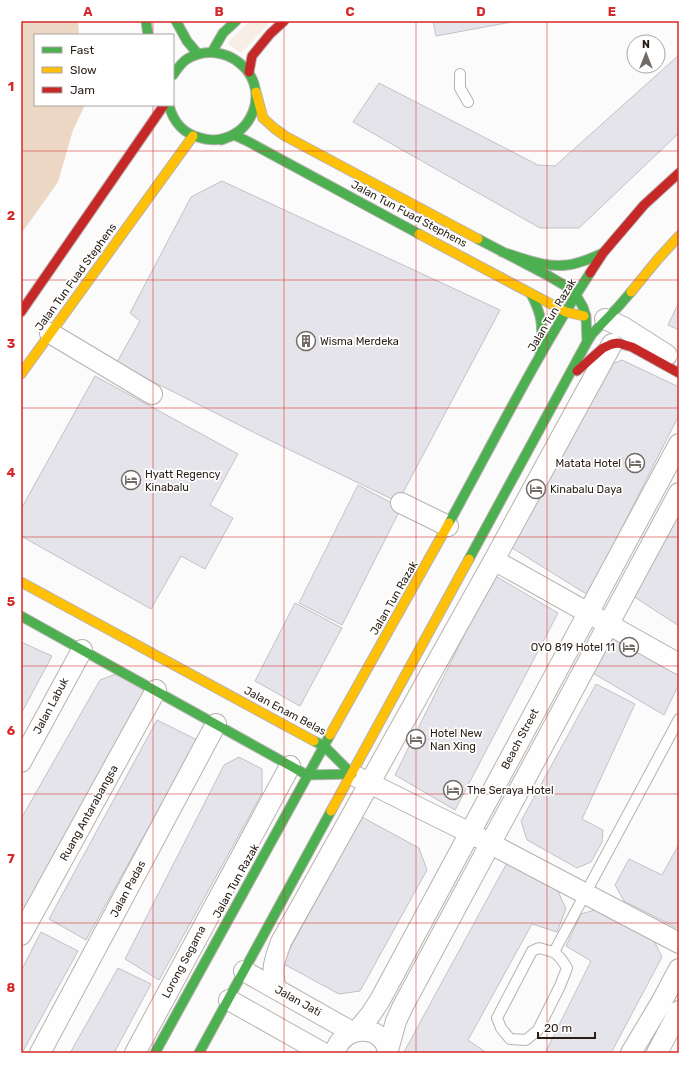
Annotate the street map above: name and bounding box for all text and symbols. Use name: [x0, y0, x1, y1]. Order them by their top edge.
text: A: [83, 4, 93, 19]
text: B: [214, 4, 224, 19]
text: C: [345, 4, 355, 19]
text: D: [476, 4, 486, 19]
text: E: [608, 4, 616, 19]
legend: [34, 34, 174, 106]
north arrow: [626, 34, 666, 74]
text: N: [642, 38, 650, 51]
text: Fast: [70, 43, 94, 57]
text: Slow: [70, 63, 97, 77]
text: 1: [8, 79, 14, 94]
text: Jam: [70, 83, 95, 97]
street label: Jalan Tun Fuad Stephens: [349, 178, 470, 250]
text: 2: [7, 208, 15, 223]
street label: Jalan Tun Fuad Stephens: [33, 220, 120, 333]
street label: Jalan Tun Razak: [525, 276, 579, 354]
building icon: Wisma Merdeka: [295, 330, 317, 352]
place label: Wisma Merdeka: [320, 335, 399, 348]
text: 3: [7, 336, 16, 351]
hotel icon: Matata Hotel: [624, 452, 646, 474]
place label: Matata Hotel: [556, 457, 621, 470]
text: 4: [7, 465, 16, 480]
place label: Hyatt Regency Kinabalu: [145, 468, 221, 494]
hotel icon: Hyatt Regency Kinabalu: [120, 469, 142, 491]
hotel icon: Kinabalu Daya: [525, 478, 547, 500]
place label: Kinabalu Daya: [550, 483, 622, 496]
street label: Jalan Tun Razak: [368, 559, 421, 637]
text: 5: [7, 594, 15, 609]
hotel icon: OYO 819 Hotel 11: [618, 636, 640, 658]
place label: OYO 819 Hotel 11: [531, 641, 615, 654]
street label: Jalan Labuk: [31, 675, 71, 737]
street label: Jalan Enam Belas: [242, 684, 328, 738]
street label: Beach Street: [499, 706, 542, 772]
text: 6: [7, 723, 16, 738]
place label: Hotel New Nan Xing: [430, 727, 483, 753]
hotel icon: Hotel New Nan Xing: [405, 728, 427, 750]
street label: Ruang Antarabangsa: [57, 763, 121, 863]
hotel icon: The Seraya Hotel: [442, 779, 464, 801]
place label: The Seraya Hotel: [467, 784, 554, 797]
street label: Jalan Tun Razak: [210, 841, 262, 920]
text: 7: [7, 851, 15, 866]
street label: Jalan Padas: [108, 858, 149, 920]
street label: Lorong Segama: [159, 924, 209, 1000]
text: 8: [7, 980, 16, 995]
street label: Jalan Jati: [273, 983, 323, 1019]
scale bar: [538, 1014, 595, 1040]
text: 20 m: [544, 1021, 572, 1035]

